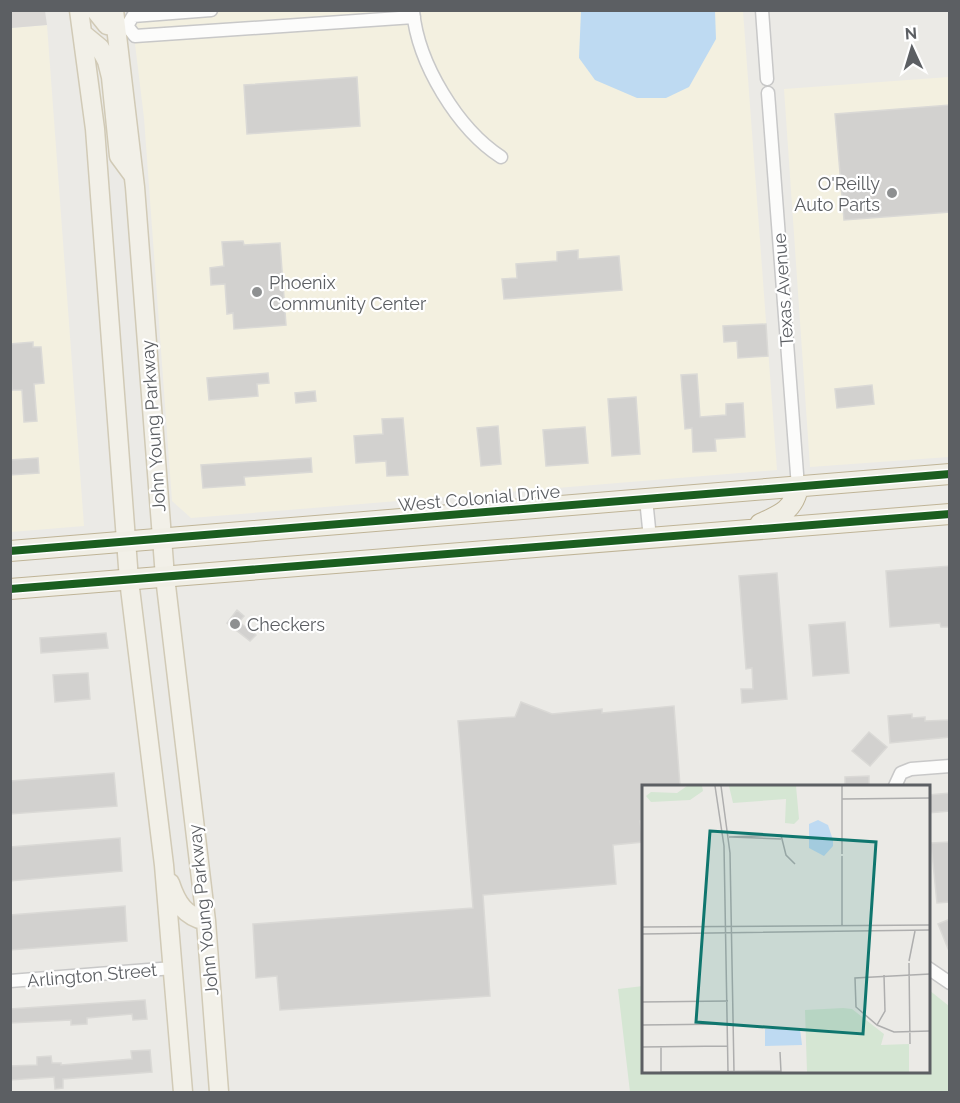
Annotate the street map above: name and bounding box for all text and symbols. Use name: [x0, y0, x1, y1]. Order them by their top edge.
north arrow: [882, 18, 942, 78]
text: N: [904, 24, 918, 43]
place label: O'Reilly Auto Parts: [794, 173, 880, 215]
marker: O'Reilly Auto Parts: [885, 186, 899, 200]
street label: Texas Avenue: [769, 232, 797, 348]
place label: Phoenix Community Center: [269, 272, 427, 314]
marker: Phoenix Community Center: [250, 285, 264, 299]
street label: John Young Parkway: [137, 339, 169, 513]
street label: West Colonial Drive: [397, 480, 561, 516]
place label: Checkers: [247, 614, 325, 635]
marker: Checkers: [228, 617, 242, 631]
inset map: [642, 785, 930, 1073]
street label: John Young Parkway: [184, 823, 222, 997]
street label: Arlington Street: [26, 959, 158, 991]

